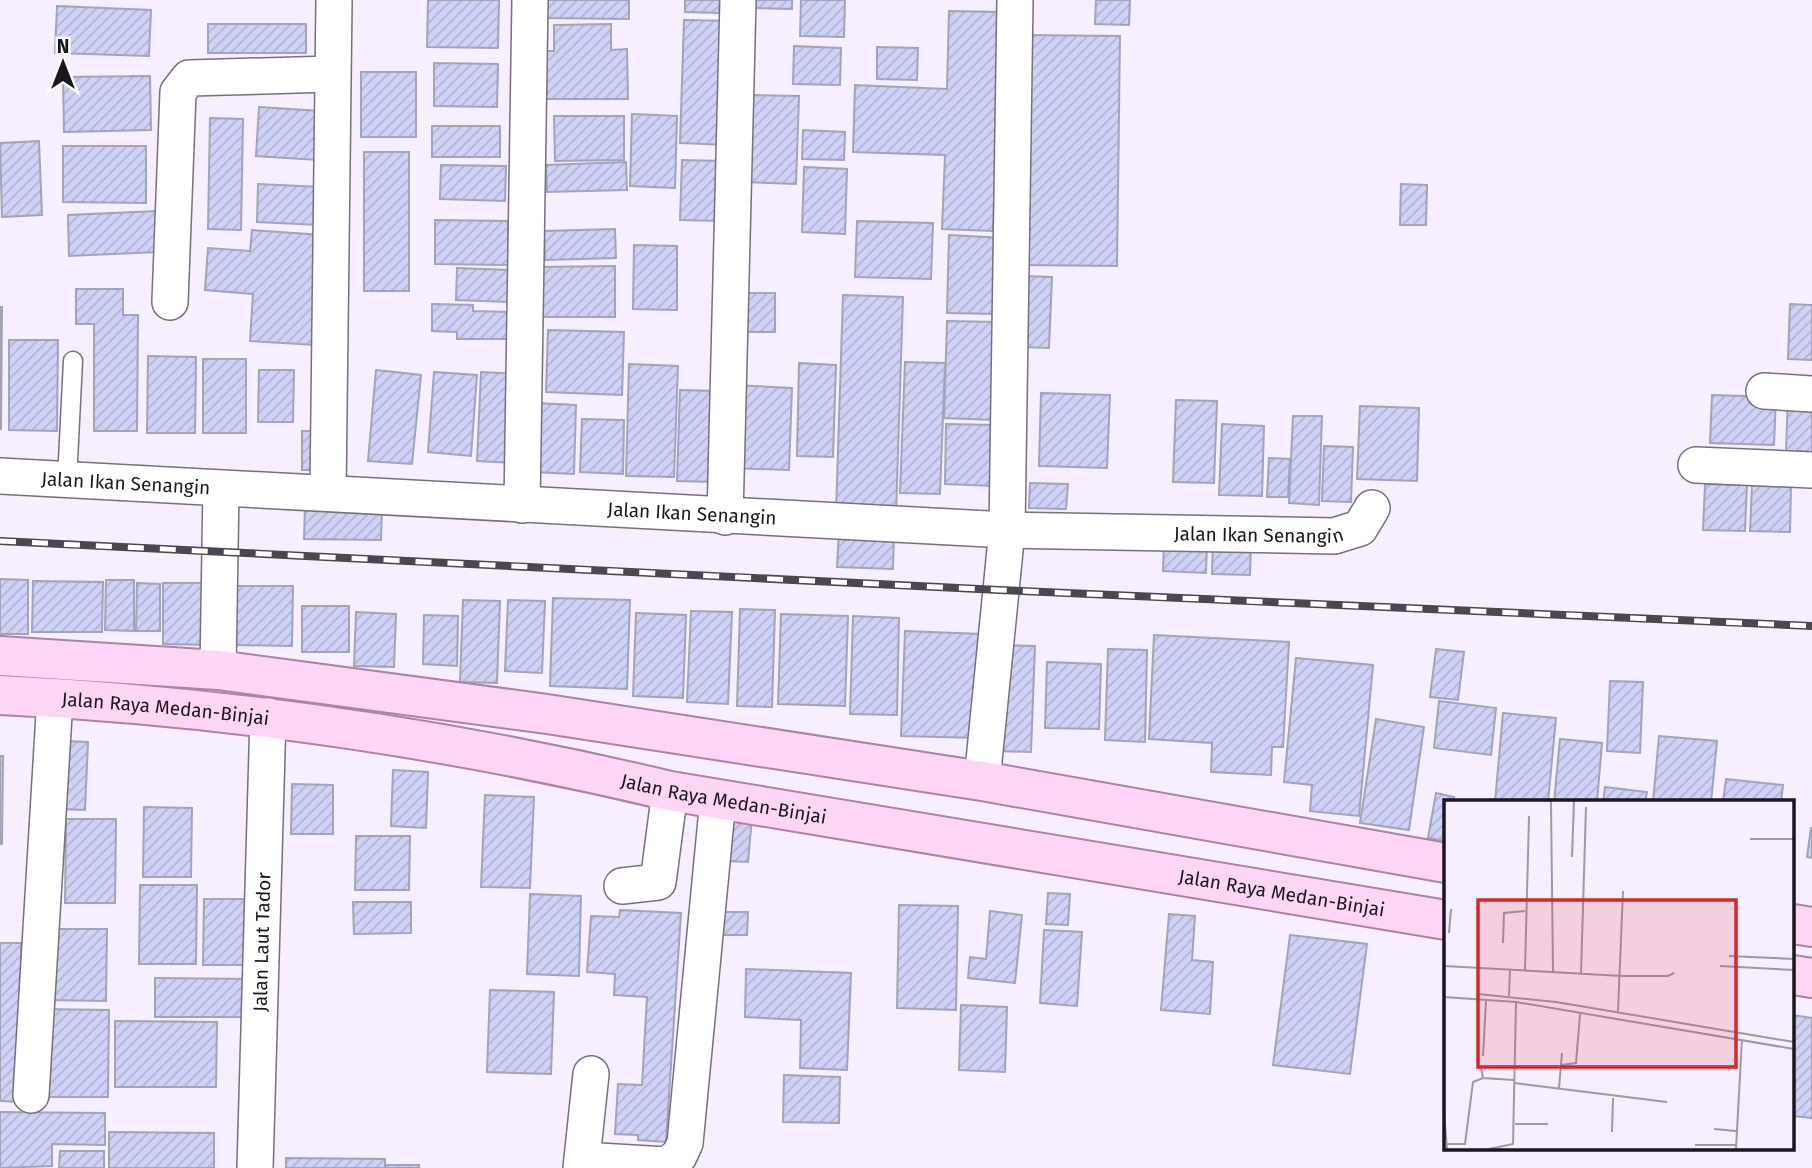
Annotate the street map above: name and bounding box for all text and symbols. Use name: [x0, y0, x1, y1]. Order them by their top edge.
north arrow: [28, 28, 98, 98]
text: N: [57, 35, 69, 58]
street label: Jalan Ikan Senangin: [41, 467, 211, 499]
street label: Jalan Ikan Senangin: [607, 498, 777, 530]
street label: Jalan Ikan Senangin: [1174, 522, 1346, 548]
street label: Jalan Raya Medan-Binjai: [61, 688, 271, 730]
street label: Jalan Raya Medan-Binjai: [619, 769, 828, 829]
inset map: [1444, 800, 1794, 1150]
street label: Jalan Raya Medan-Binjai: [1177, 865, 1386, 922]
street label: Jalan Laut Tador: [248, 871, 276, 1012]

